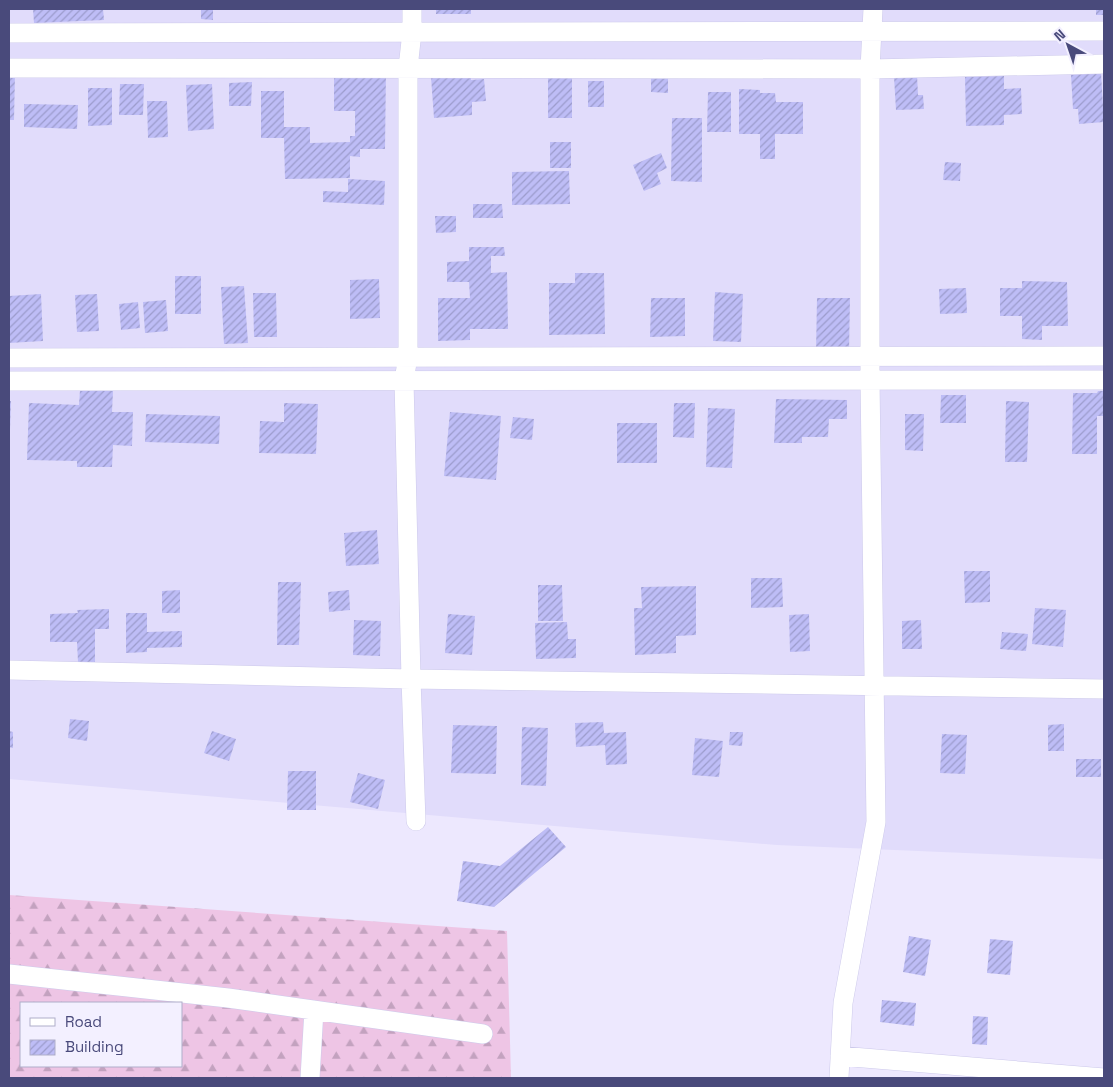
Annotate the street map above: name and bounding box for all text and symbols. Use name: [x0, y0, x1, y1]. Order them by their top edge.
north arrow: [1043, 20, 1093, 70]
text: N: [1050, 25, 1069, 45]
legend: [20, 1002, 182, 1067]
text: Road: [65, 1012, 102, 1031]
text: Building: [65, 1037, 124, 1056]

